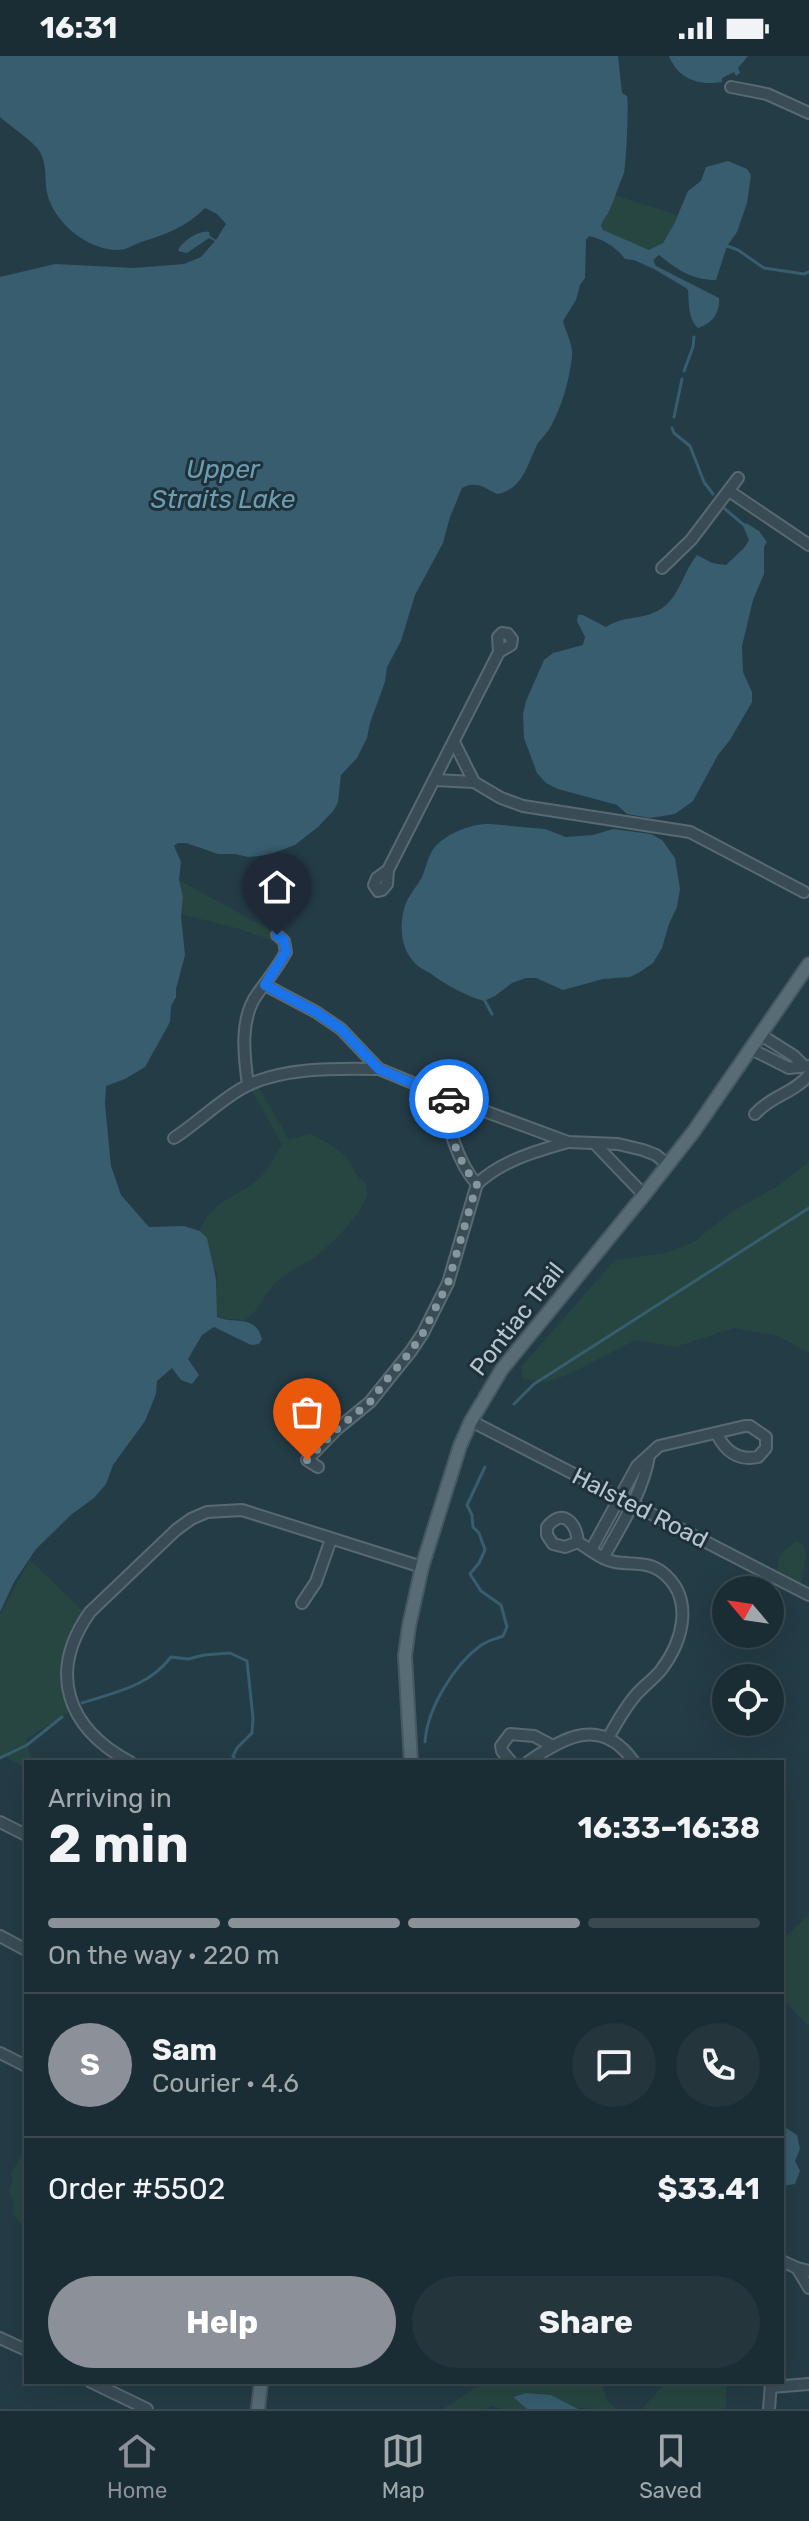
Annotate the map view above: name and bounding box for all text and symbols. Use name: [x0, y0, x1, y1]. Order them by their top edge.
text: 16:31: [40, 10, 117, 46]
water label: Upper Straits Lake: [151, 454, 296, 515]
pin: [243, 853, 311, 935]
icon: home: [255, 865, 299, 909]
courier: [409, 1059, 489, 1139]
icon: car: [427, 1077, 471, 1121]
street label: Pontiac Trail: [464, 1257, 570, 1381]
pin: [273, 1378, 341, 1460]
icon: bag: [285, 1390, 329, 1434]
street label: Halsted Road: [568, 1462, 712, 1554]
north arrow: [712, 1576, 784, 1648]
map controls: [712, 1576, 784, 1736]
button: locate: [712, 1664, 784, 1736]
text: Arriving in: [48, 1783, 172, 1814]
text: 16:33–16:38: [578, 1810, 760, 1846]
text: 2 min: [48, 1813, 189, 1875]
text: On the way · 220 m: [48, 1940, 280, 1971]
button: chat: [572, 2023, 656, 2107]
button: phone: [676, 2023, 760, 2107]
text: Sam: [152, 2032, 217, 2068]
text: S: [80, 2047, 100, 2083]
text: Courier · 4.6: [152, 2068, 299, 2099]
text: Order #5502: [48, 2171, 225, 2207]
text: $33.41: [657, 2171, 760, 2207]
button: Help: [48, 2276, 396, 2368]
button: Share: [412, 2276, 760, 2368]
tab: Home: [107, 2429, 167, 2504]
tab: Map: [381, 2429, 425, 2504]
tab: Saved: [639, 2429, 702, 2504]

